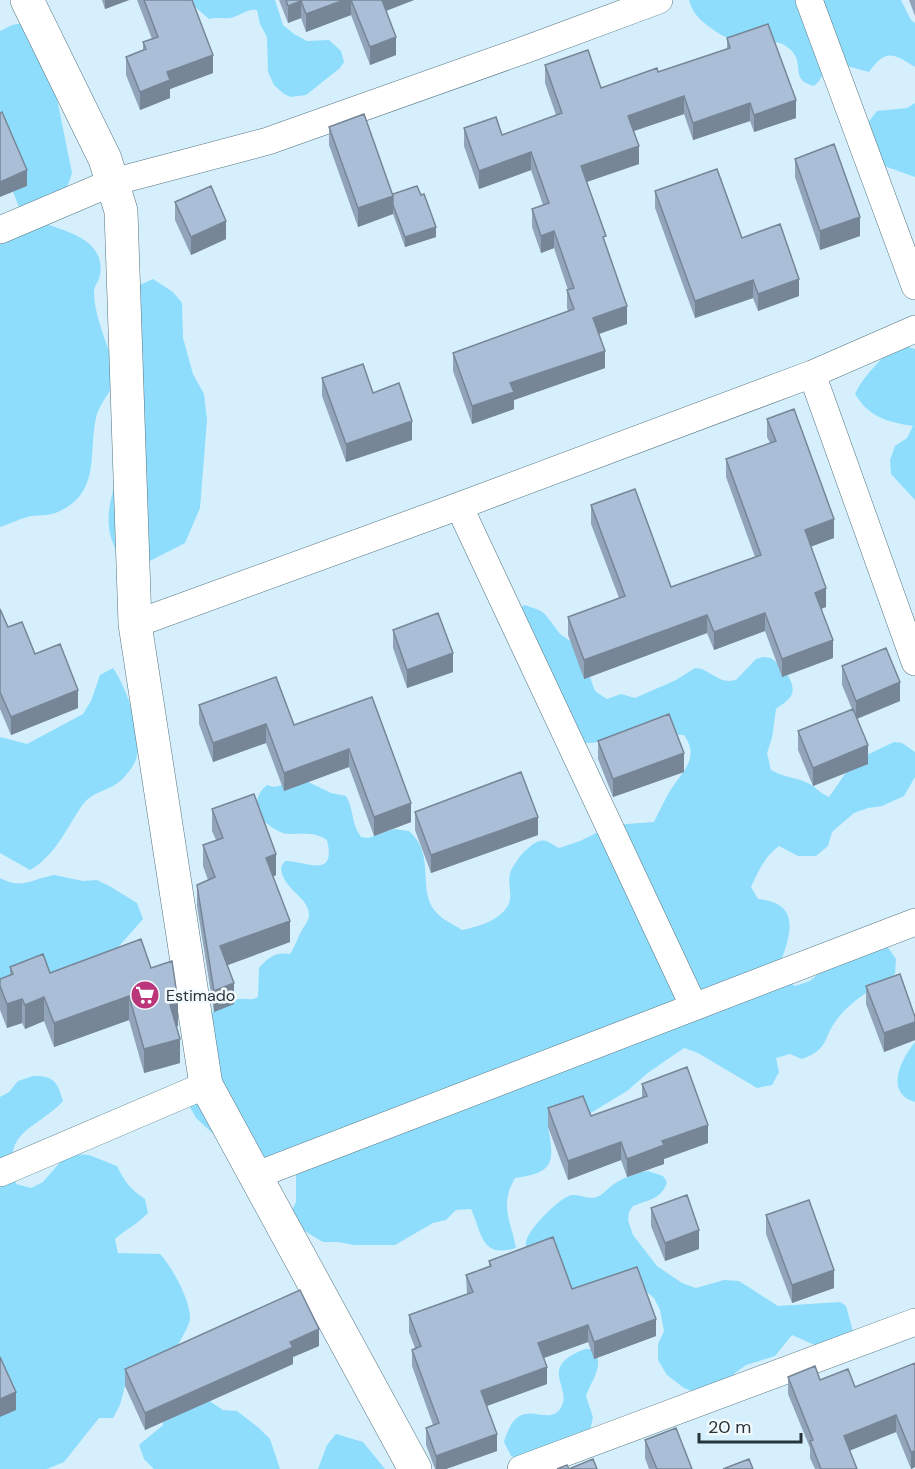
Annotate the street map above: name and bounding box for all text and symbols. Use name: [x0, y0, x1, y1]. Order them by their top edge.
supermarket icon: Estimado: [129, 979, 161, 1011]
place label: Estimado: [166, 985, 235, 1006]
scale bar: [699, 1406, 801, 1444]
text: 20 m: [708, 1415, 751, 1439]

